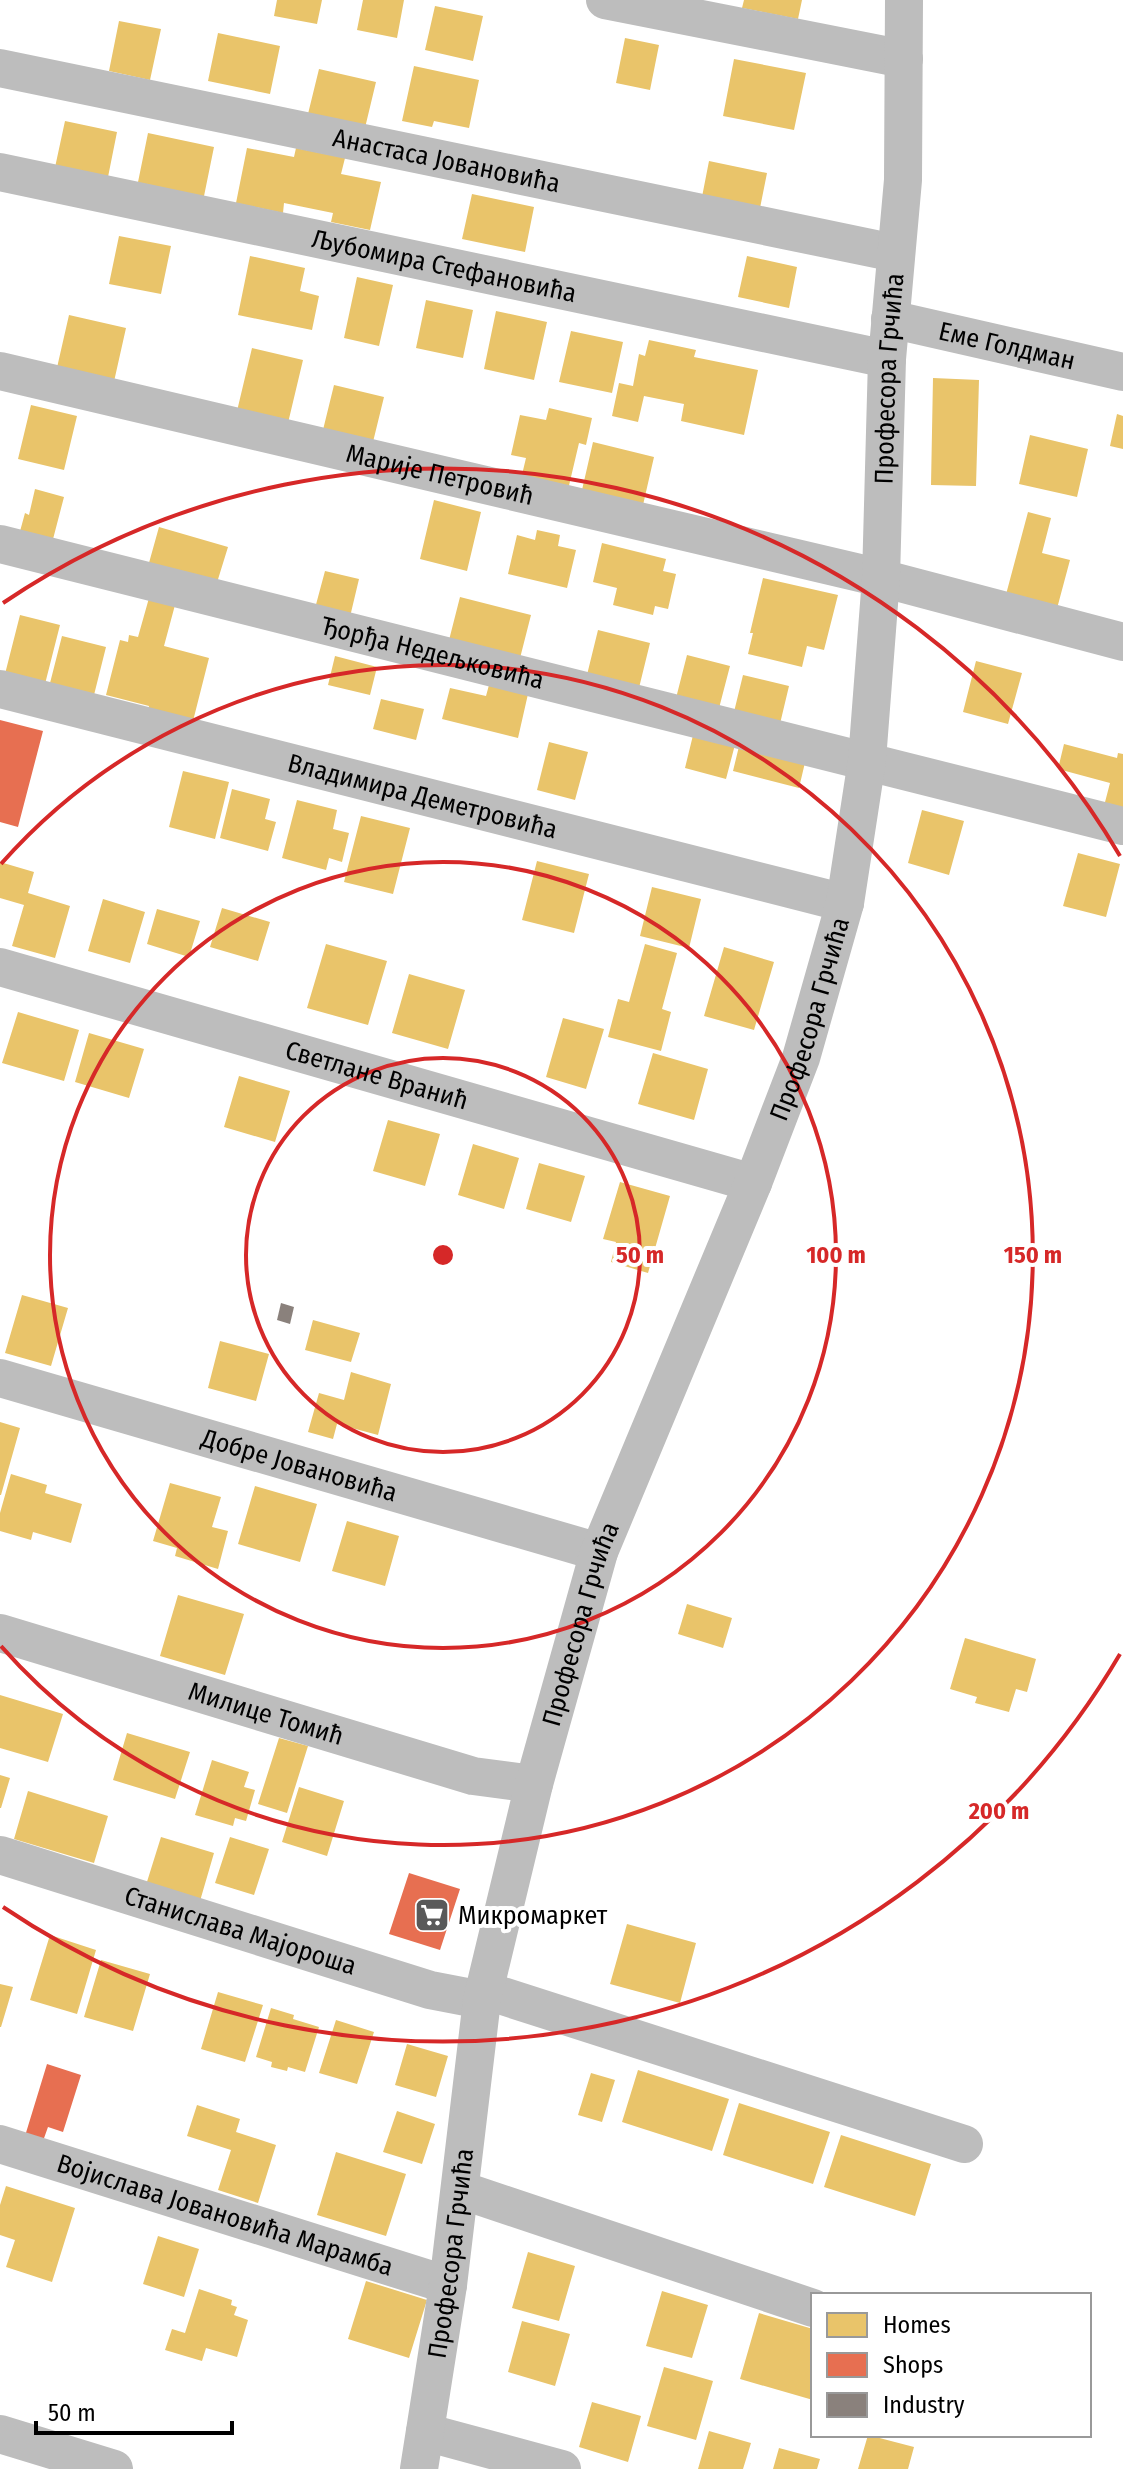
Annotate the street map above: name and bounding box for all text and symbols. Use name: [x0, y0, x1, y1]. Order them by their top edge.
street label: Анастаса Јовановића: [330, 122, 563, 199]
street label: Љубомира Стефановића: [309, 223, 579, 309]
street label: Професора Грчића: [869, 272, 911, 485]
street label: Еме Голдман: [936, 316, 1078, 377]
street label: Марије Петровић: [343, 438, 537, 512]
street label: Ђорђа Недељковића: [318, 610, 547, 696]
street label: Владимира Деметровића: [285, 748, 561, 846]
street label: Професора Грчића: [763, 914, 856, 1125]
street label: Светлане Вранић: [282, 1035, 472, 1116]
centre of rings: [429, 1241, 457, 1269]
text: 50 m: [616, 1241, 664, 1269]
text: 100 m: [806, 1241, 866, 1269]
text: 150 m: [1004, 1241, 1062, 1269]
street label: Добре Јовановића: [197, 1422, 401, 1509]
street label: Професора Грчића: [536, 1517, 626, 1730]
street label: Милице Томић: [185, 1676, 347, 1752]
text: 200 m: [968, 1797, 1029, 1825]
street label: Станислава Мајороша: [121, 1880, 360, 1982]
supermarket icon: Микромаркет: [413, 1896, 451, 1934]
place label: Микромаркет: [458, 1900, 608, 1931]
street label: Професора Грчића: [422, 2147, 480, 2360]
street label: Војислава Јовановића Марамба: [53, 2148, 397, 2283]
legend: [811, 2293, 1091, 2437]
text: Homes: [883, 2311, 951, 2339]
text: Shops: [883, 2351, 943, 2379]
scale bar: [36, 2385, 232, 2435]
text: Industry: [883, 2391, 965, 2419]
text: 50 m: [48, 2399, 96, 2427]

